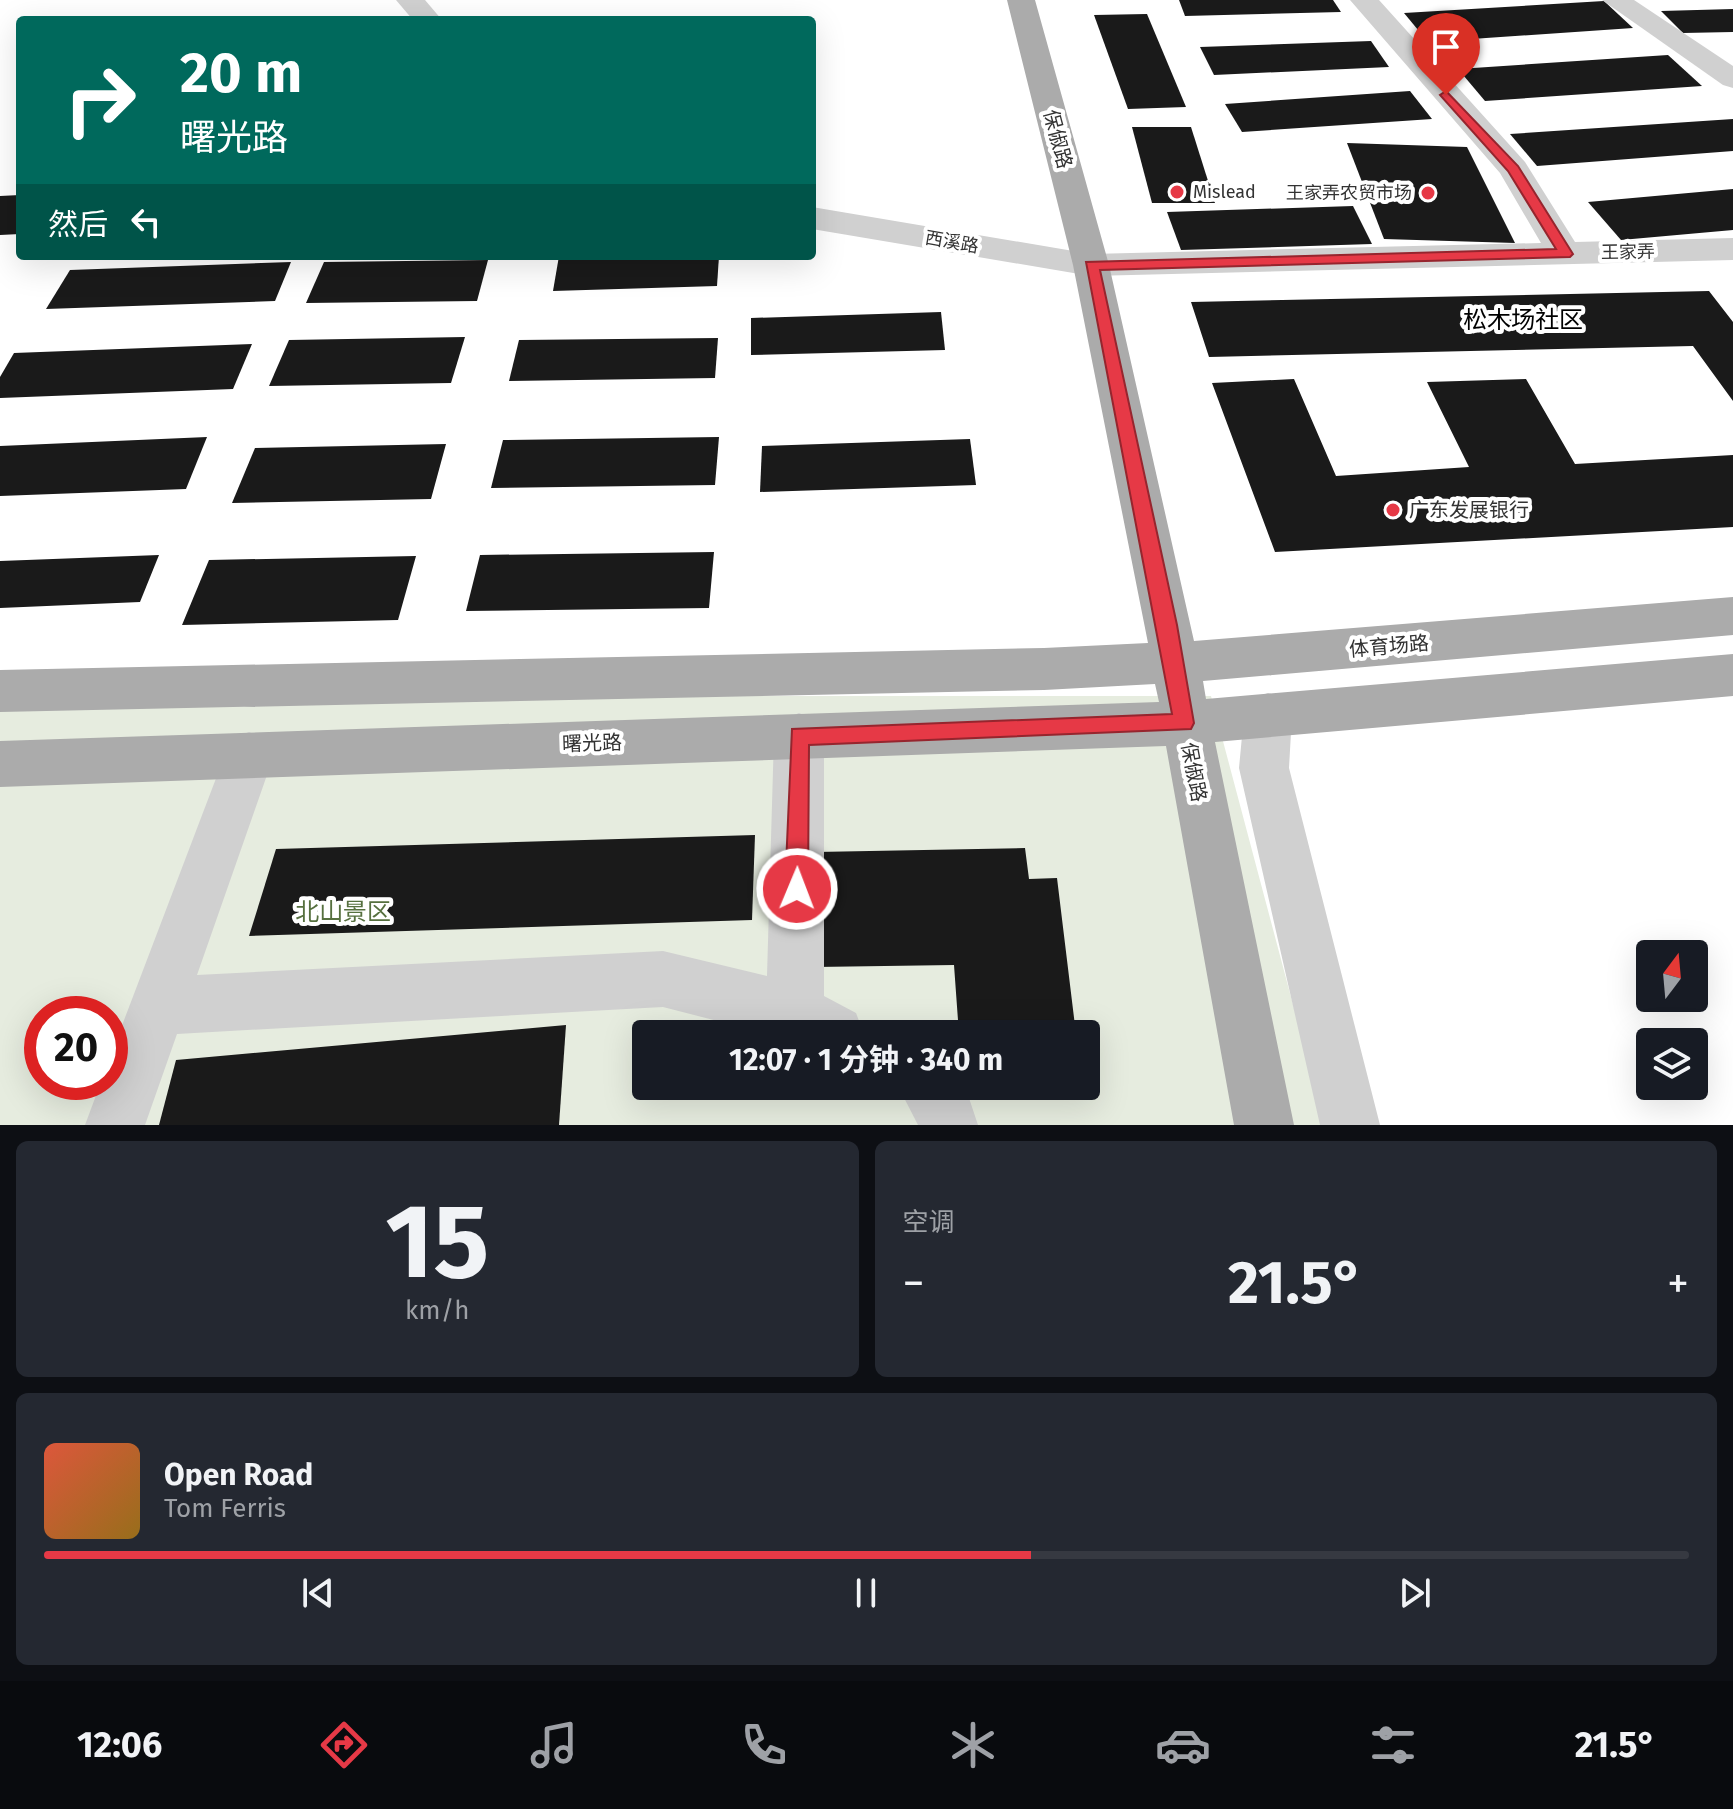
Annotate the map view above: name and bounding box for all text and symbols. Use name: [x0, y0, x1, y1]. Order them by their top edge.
pin: [1412, 13, 1480, 95]
icon: arrive: [1424, 25, 1468, 69]
text: 20 m: [180, 40, 302, 107]
icon: right: [48, 48, 152, 152]
street label: 保俶路: [1039, 107, 1077, 171]
text: 曙光路: [180, 116, 288, 160]
place label: Mislead: [1193, 181, 1256, 203]
place label: 王家弄农贸市场: [1286, 182, 1412, 204]
marker: Mislead: [1168, 183, 1186, 201]
marker: 王家弄农贸市场: [1419, 184, 1437, 202]
icon: left: [124, 200, 168, 244]
text: 然后: [48, 207, 108, 243]
street label: 西溪路: [924, 226, 980, 258]
street label: 王家弄: [1601, 241, 1655, 263]
district label: 松木场社区: [1463, 306, 1583, 334]
place label: 广东发展银行: [1409, 498, 1529, 522]
marker: 广东发展银行: [1384, 501, 1402, 519]
street label: 体育场路: [1348, 631, 1430, 661]
street label: 曙光路: [562, 730, 622, 756]
street label: 保俶路: [1176, 740, 1212, 804]
position arrow: [755, 847, 839, 931]
park label: 北山景区: [295, 898, 391, 926]
north arrow: [1636, 940, 1708, 1012]
map controls: [1636, 940, 1708, 1100]
speed limit sign: 20: [24, 996, 128, 1100]
button: layers: [1636, 1028, 1708, 1100]
text: 12:07 · 1 分钟 · 340 m: [729, 1042, 1003, 1078]
text: 15: [385, 1180, 489, 1305]
text: 空调: [903, 1207, 955, 1238]
text: 21.5°: [1228, 1247, 1363, 1319]
text: −: [903, 1257, 925, 1310]
text: +: [1667, 1257, 1689, 1310]
text: km/h: [405, 1295, 469, 1326]
text: Open Road: [164, 1457, 313, 1493]
text: Tom Ferris: [164, 1493, 286, 1524]
icon: previous: [296, 1571, 340, 1615]
icon: pause: [844, 1571, 888, 1615]
icon: next: [1393, 1571, 1437, 1615]
icon: directions: [316, 1717, 372, 1773]
icon: music: [526, 1717, 582, 1773]
icon: phone: [736, 1717, 792, 1773]
icon: climate: [945, 1717, 1001, 1773]
icon: car: [1155, 1717, 1211, 1773]
icon: filters: [1365, 1717, 1421, 1773]
text: 12:06: [77, 1723, 162, 1767]
text: 21.5°: [1575, 1723, 1656, 1767]

